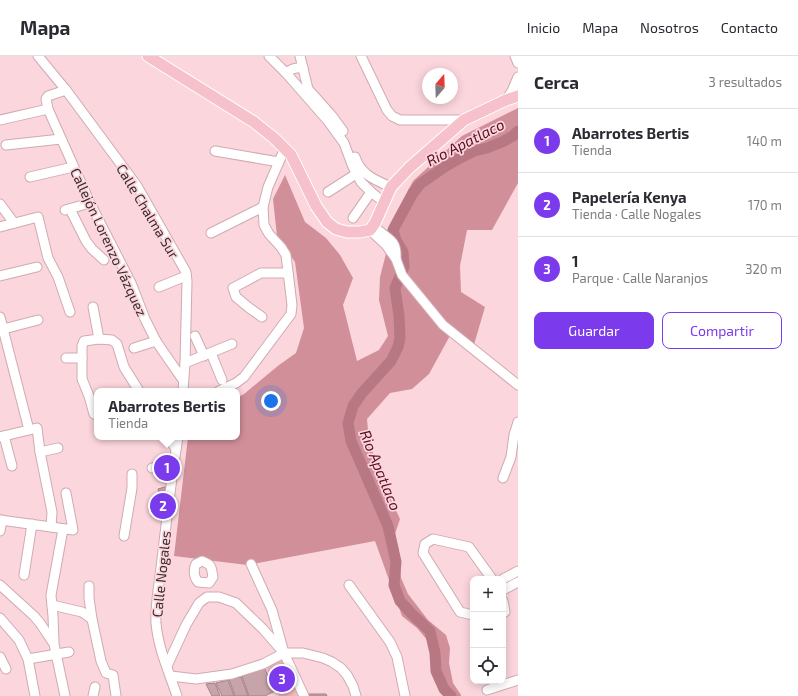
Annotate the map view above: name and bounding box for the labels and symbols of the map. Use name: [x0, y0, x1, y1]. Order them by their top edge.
north arrow: [422, 68, 458, 104]
water label: Rio Apatlaco: [423, 115, 507, 169]
street label: Calle Chalma Sur: [113, 161, 183, 262]
street label: Callejón Lorenzo Vázquez: [67, 165, 151, 319]
your location: [261, 391, 281, 411]
water label: Rio Apatlaco: [357, 427, 405, 513]
pin: 1: [154, 453, 180, 483]
pin: 2: [150, 491, 176, 521]
street label: Calle Nogales: [148, 530, 174, 618]
pin: 3: [269, 664, 295, 694]

